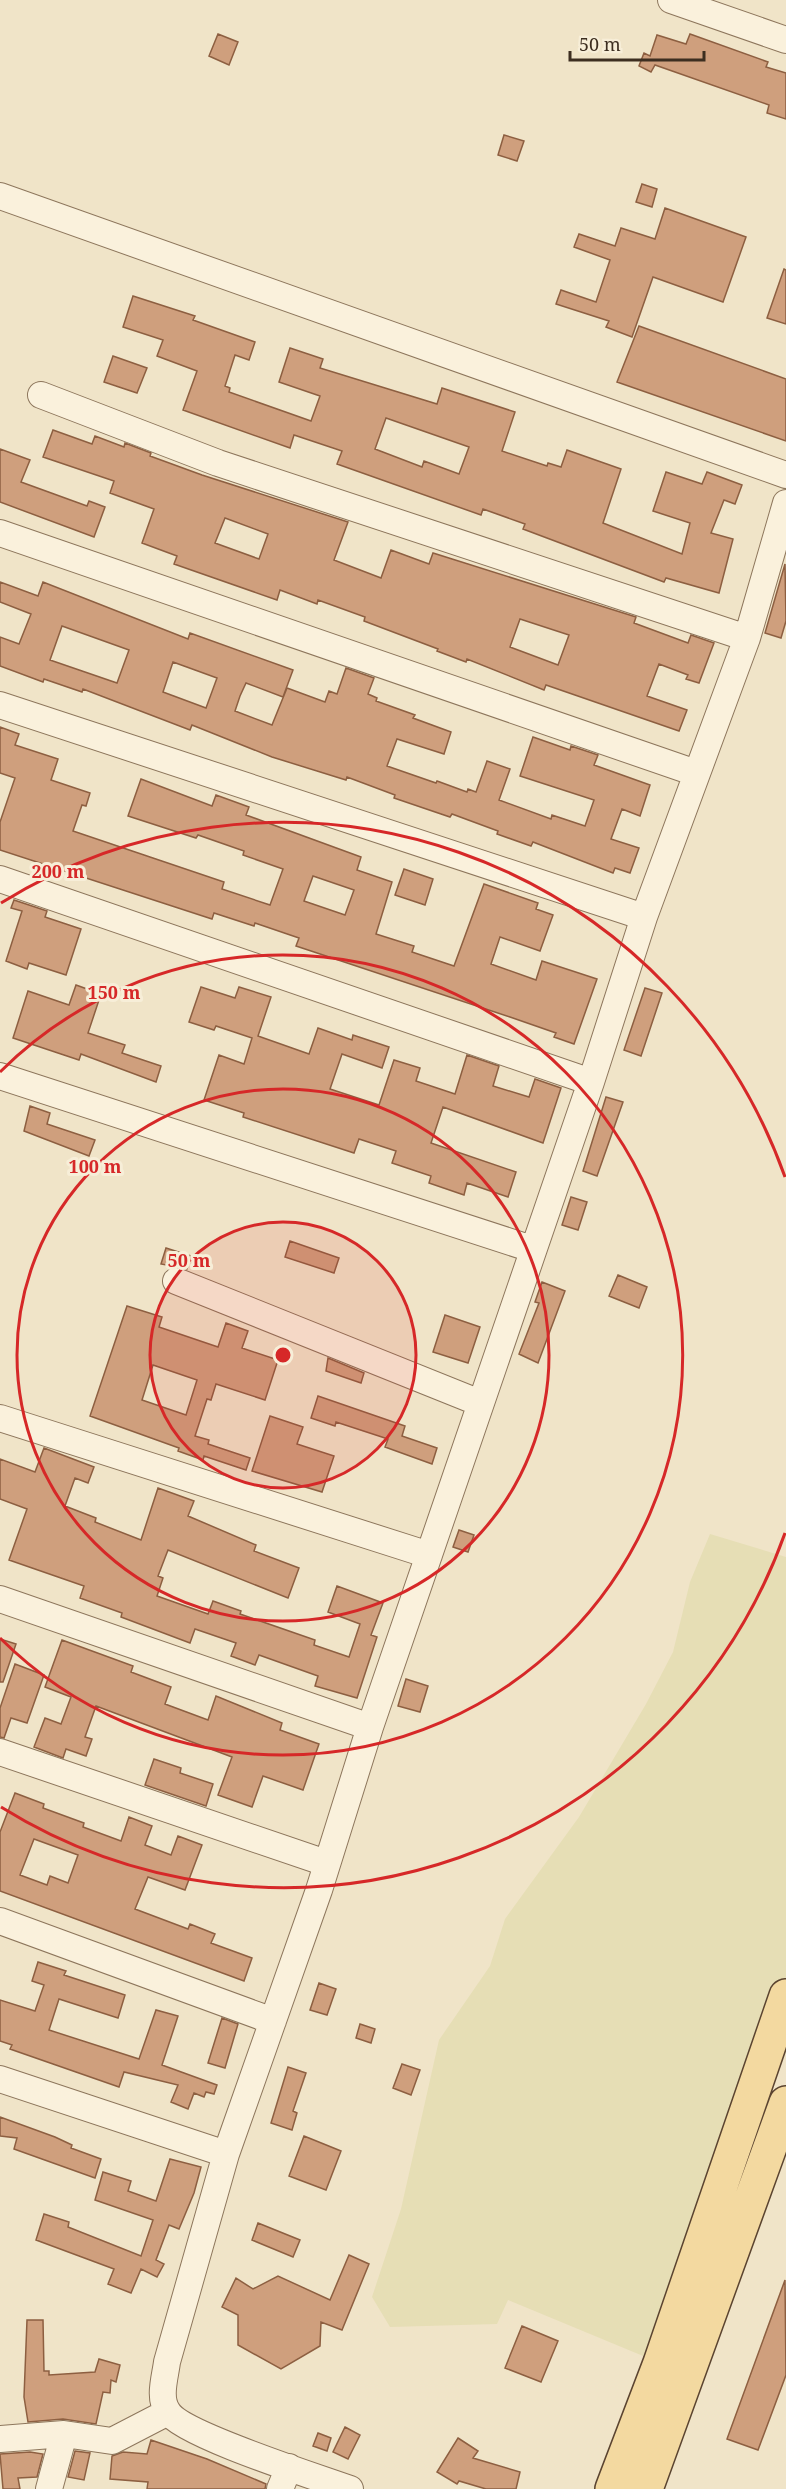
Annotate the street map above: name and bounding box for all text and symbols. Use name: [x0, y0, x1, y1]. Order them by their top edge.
scale bar: [570, 24, 704, 62]
text: 50 m: [579, 32, 621, 56]
text: 200 m: [32, 859, 85, 883]
text: 150 m: [88, 980, 141, 1004]
text: 100 m: [69, 1154, 122, 1178]
text: 50 m: [168, 1248, 211, 1272]
centre of rings: [273, 1345, 293, 1365]

